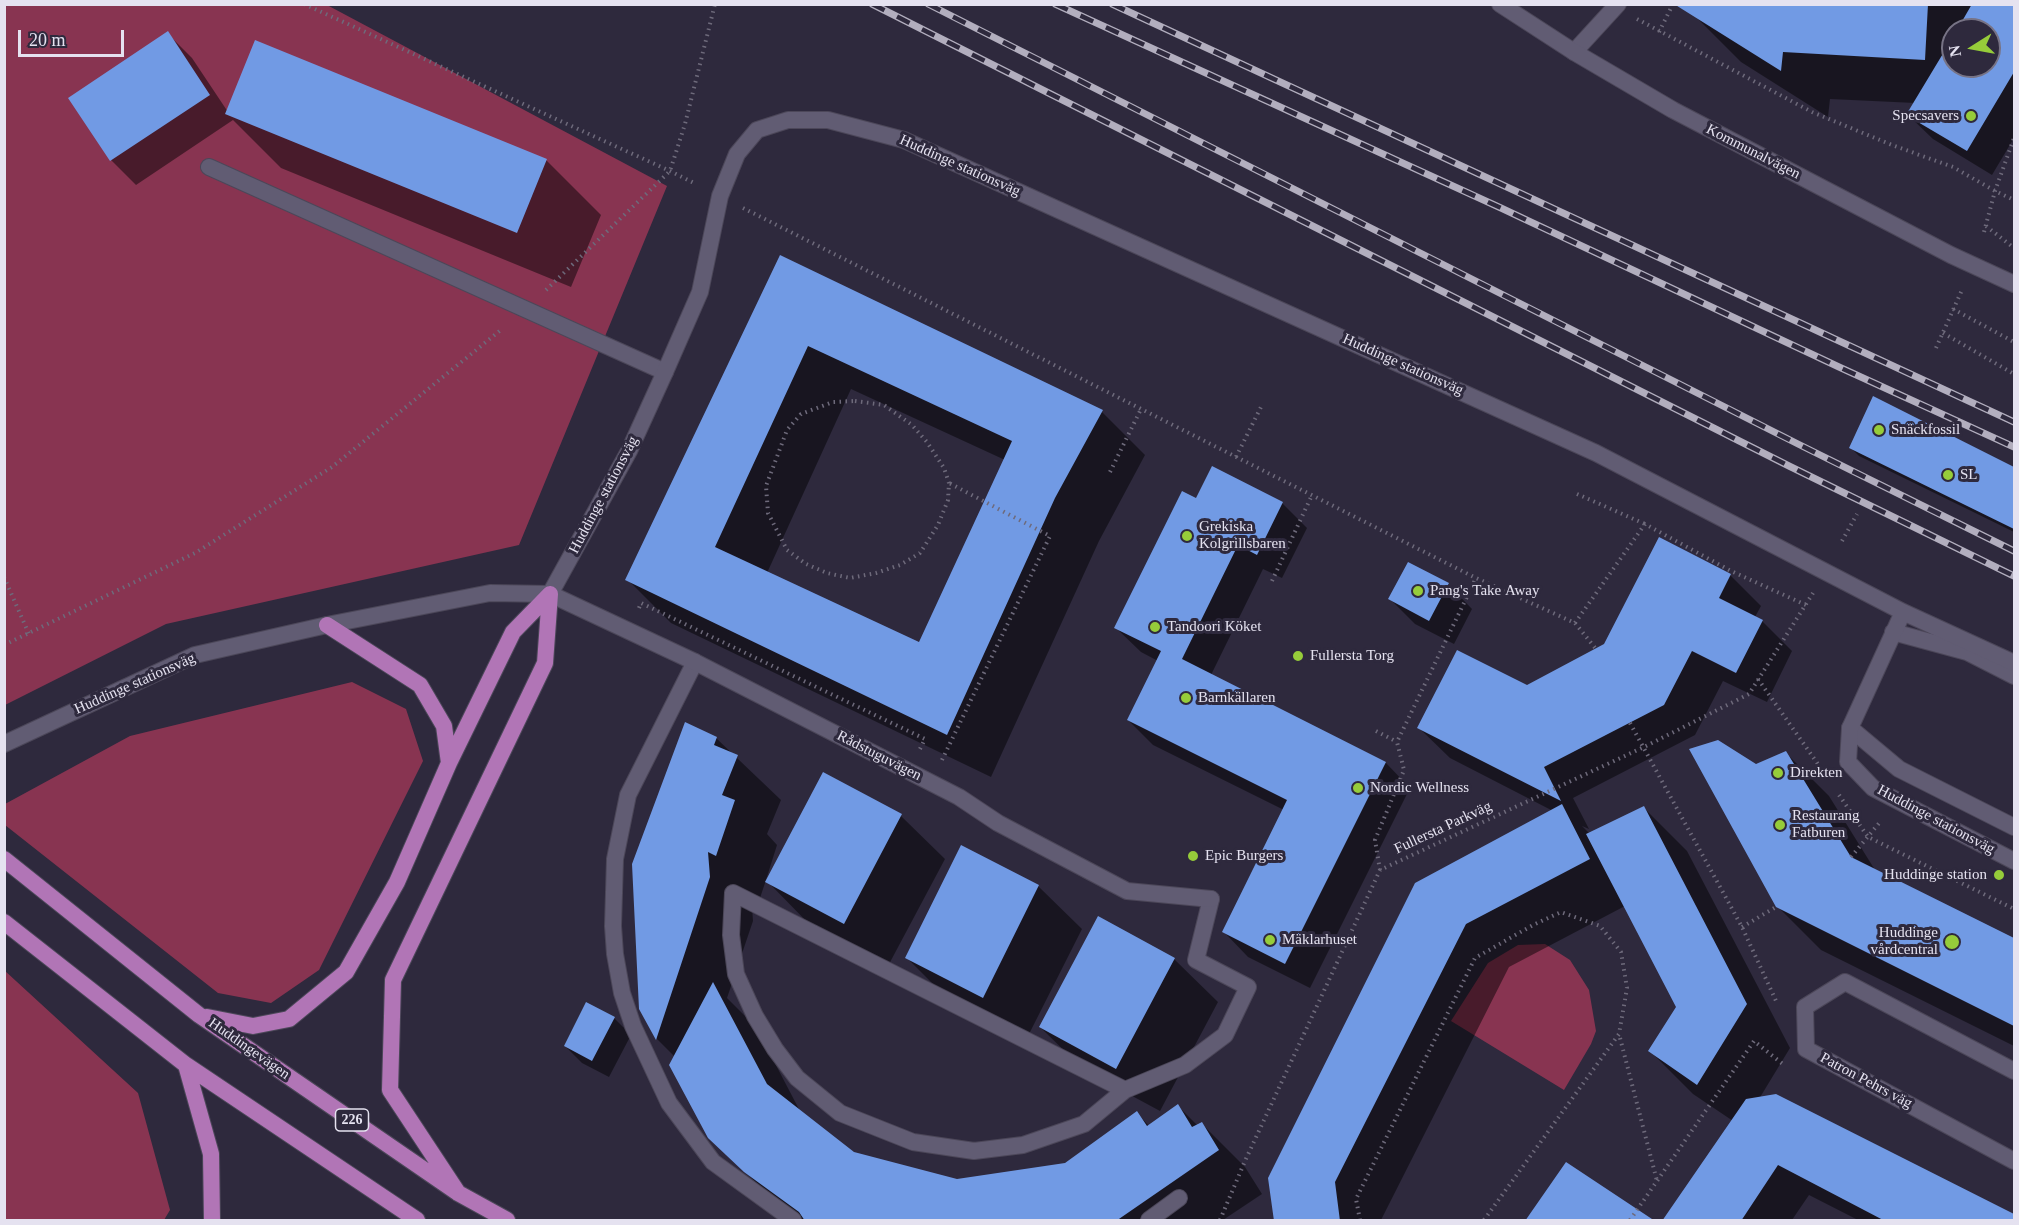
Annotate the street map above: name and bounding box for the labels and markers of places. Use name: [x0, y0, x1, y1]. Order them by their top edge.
place label: Specsavers: [1892, 107, 1959, 125]
marker: Specsavers: [1964, 109, 1978, 123]
place label: Snäckfossil: [1891, 421, 1960, 439]
marker: Snäckfossil: [1872, 423, 1886, 437]
place label: SL: [1960, 466, 1978, 484]
marker: SL: [1941, 468, 1955, 482]
place label: Grekiska Kolgrillsbaren: [1199, 518, 1286, 553]
marker: Grekiska Kolgrillsbaren: [1180, 529, 1194, 543]
place label: Pang's Take Away: [1430, 582, 1539, 600]
marker: Pang's Take Away: [1411, 584, 1425, 598]
place label: Tandoori Köket: [1167, 618, 1261, 636]
marker: Tandoori Köket: [1148, 620, 1162, 634]
place label: Fullersta Torg: [1310, 647, 1394, 665]
marker: Fullersta Torg: [1291, 649, 1305, 663]
place label: Barnkällaren: [1198, 689, 1275, 707]
marker: Barnkällaren: [1179, 691, 1193, 705]
place label: Direkten: [1790, 764, 1842, 782]
marker: Direkten: [1771, 766, 1785, 780]
place label: Nordic Wellness: [1370, 779, 1469, 797]
marker: Nordic Wellness: [1351, 781, 1365, 795]
place label: Restaurang Fatburen: [1792, 807, 1859, 842]
marker: Restaurang Fatburen: [1773, 818, 1787, 832]
place label: Epic Burgers: [1205, 847, 1283, 865]
marker: Epic Burgers: [1186, 849, 1200, 863]
place label: Huddinge station: [1884, 866, 1987, 884]
marker: Huddinge station: [1992, 868, 2006, 882]
place label: Huddinge vårdcentral: [1871, 924, 1938, 959]
place label: Mäklarhuset: [1282, 931, 1357, 949]
marker: Mäklarhuset: [1263, 933, 1277, 947]
marker: Huddinge vårdcentral: [1943, 933, 1961, 951]

